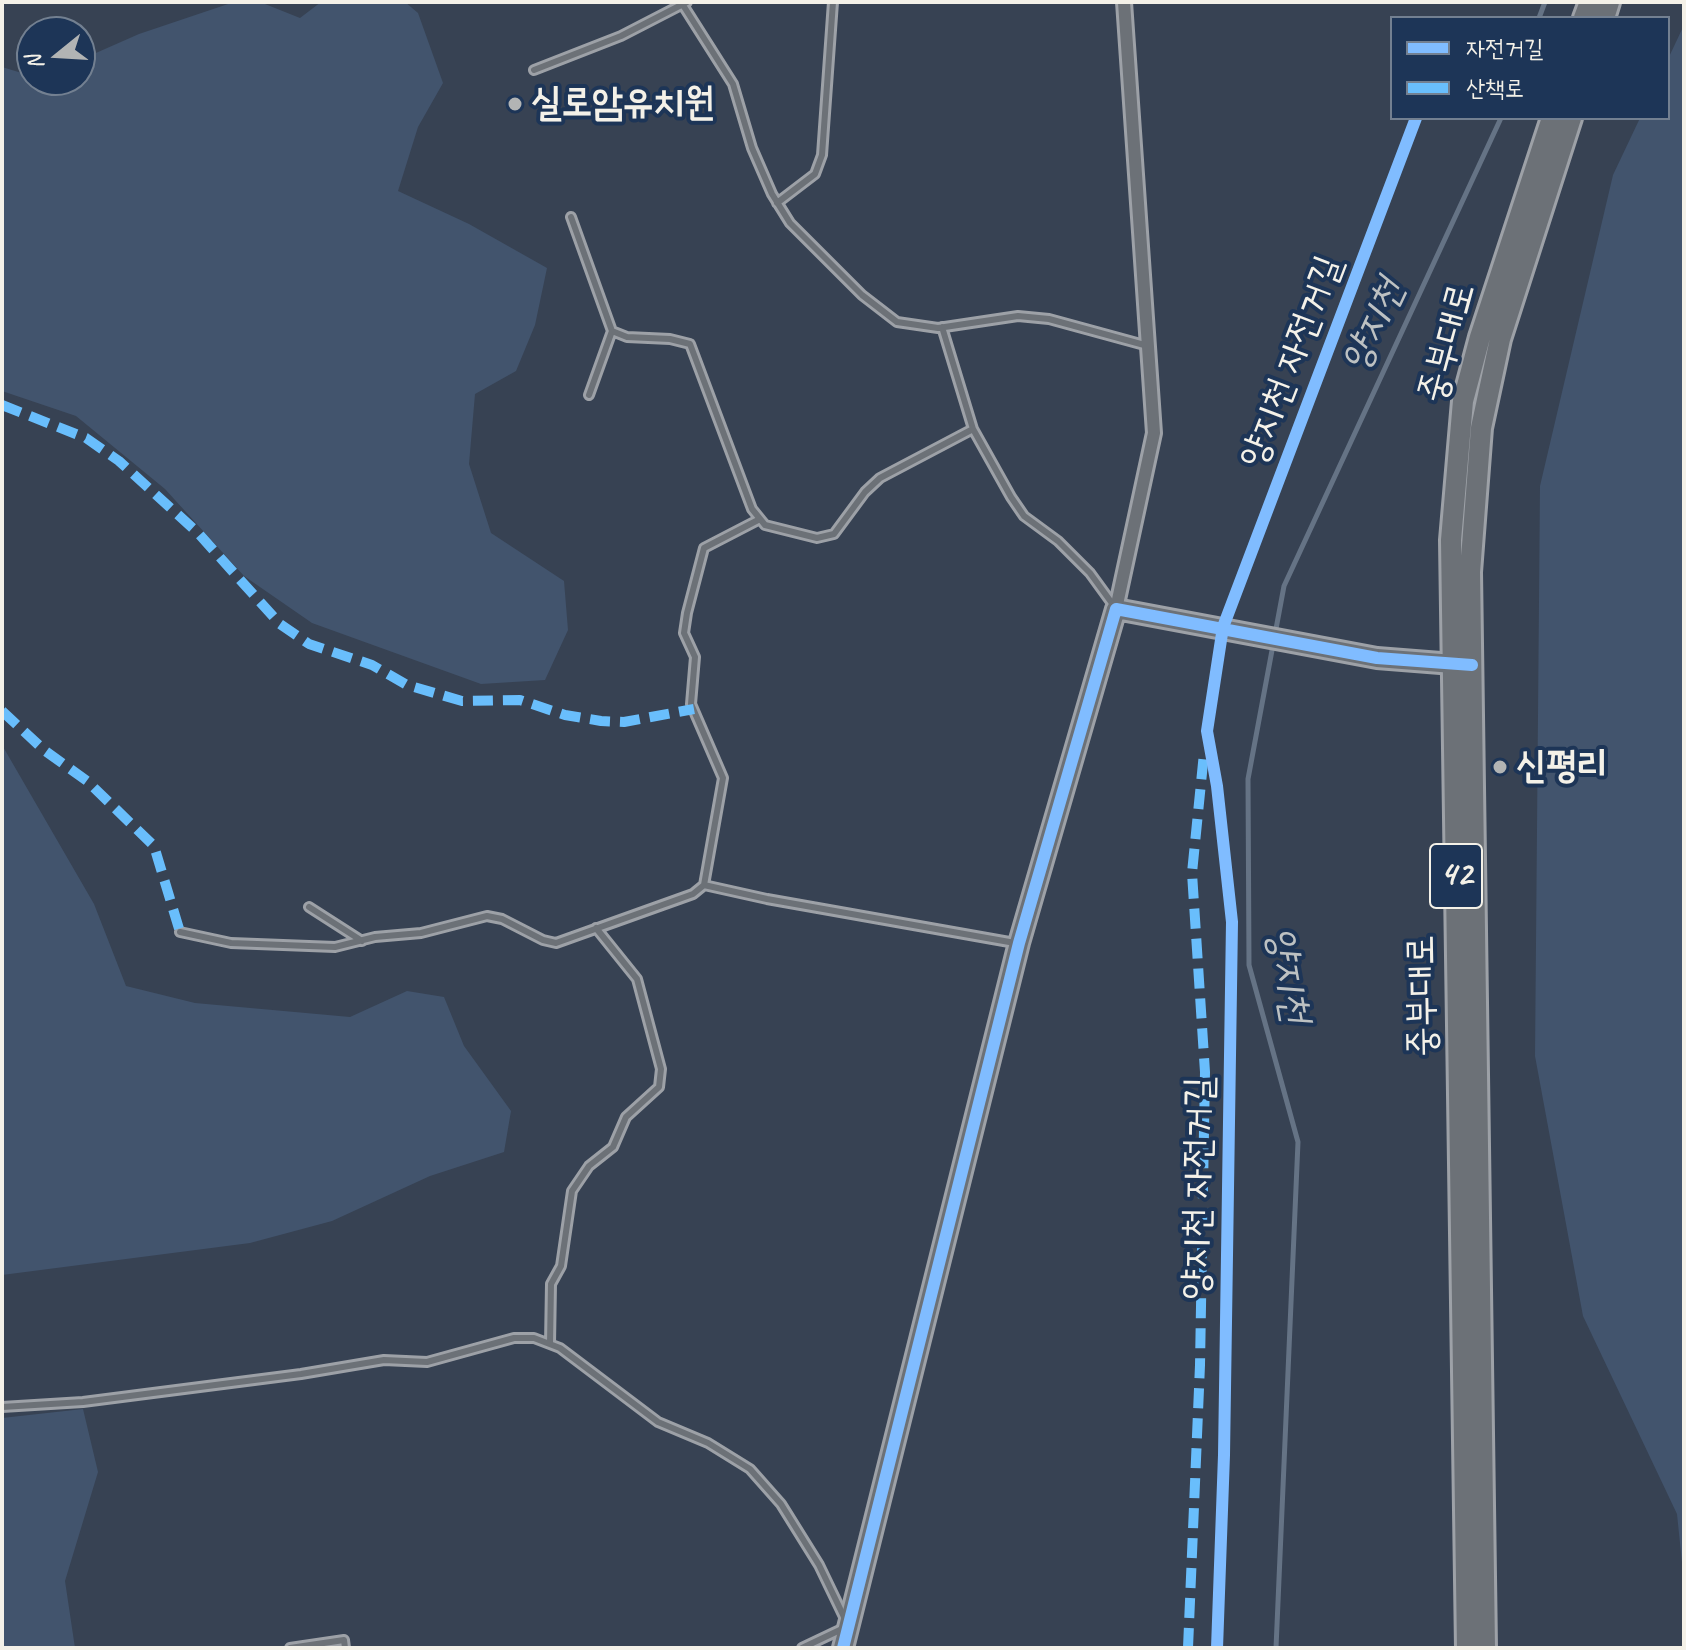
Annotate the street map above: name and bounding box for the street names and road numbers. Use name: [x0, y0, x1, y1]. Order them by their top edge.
street label: 양지천 자전거길: [1231, 250, 1353, 474]
street label: 중부대로: [1410, 278, 1486, 408]
road number: 42: [1430, 844, 1482, 908]
street label: 중부대로: [1399, 934, 1447, 1058]
street label: 양지천 자전거길: [1174, 1076, 1224, 1300]

